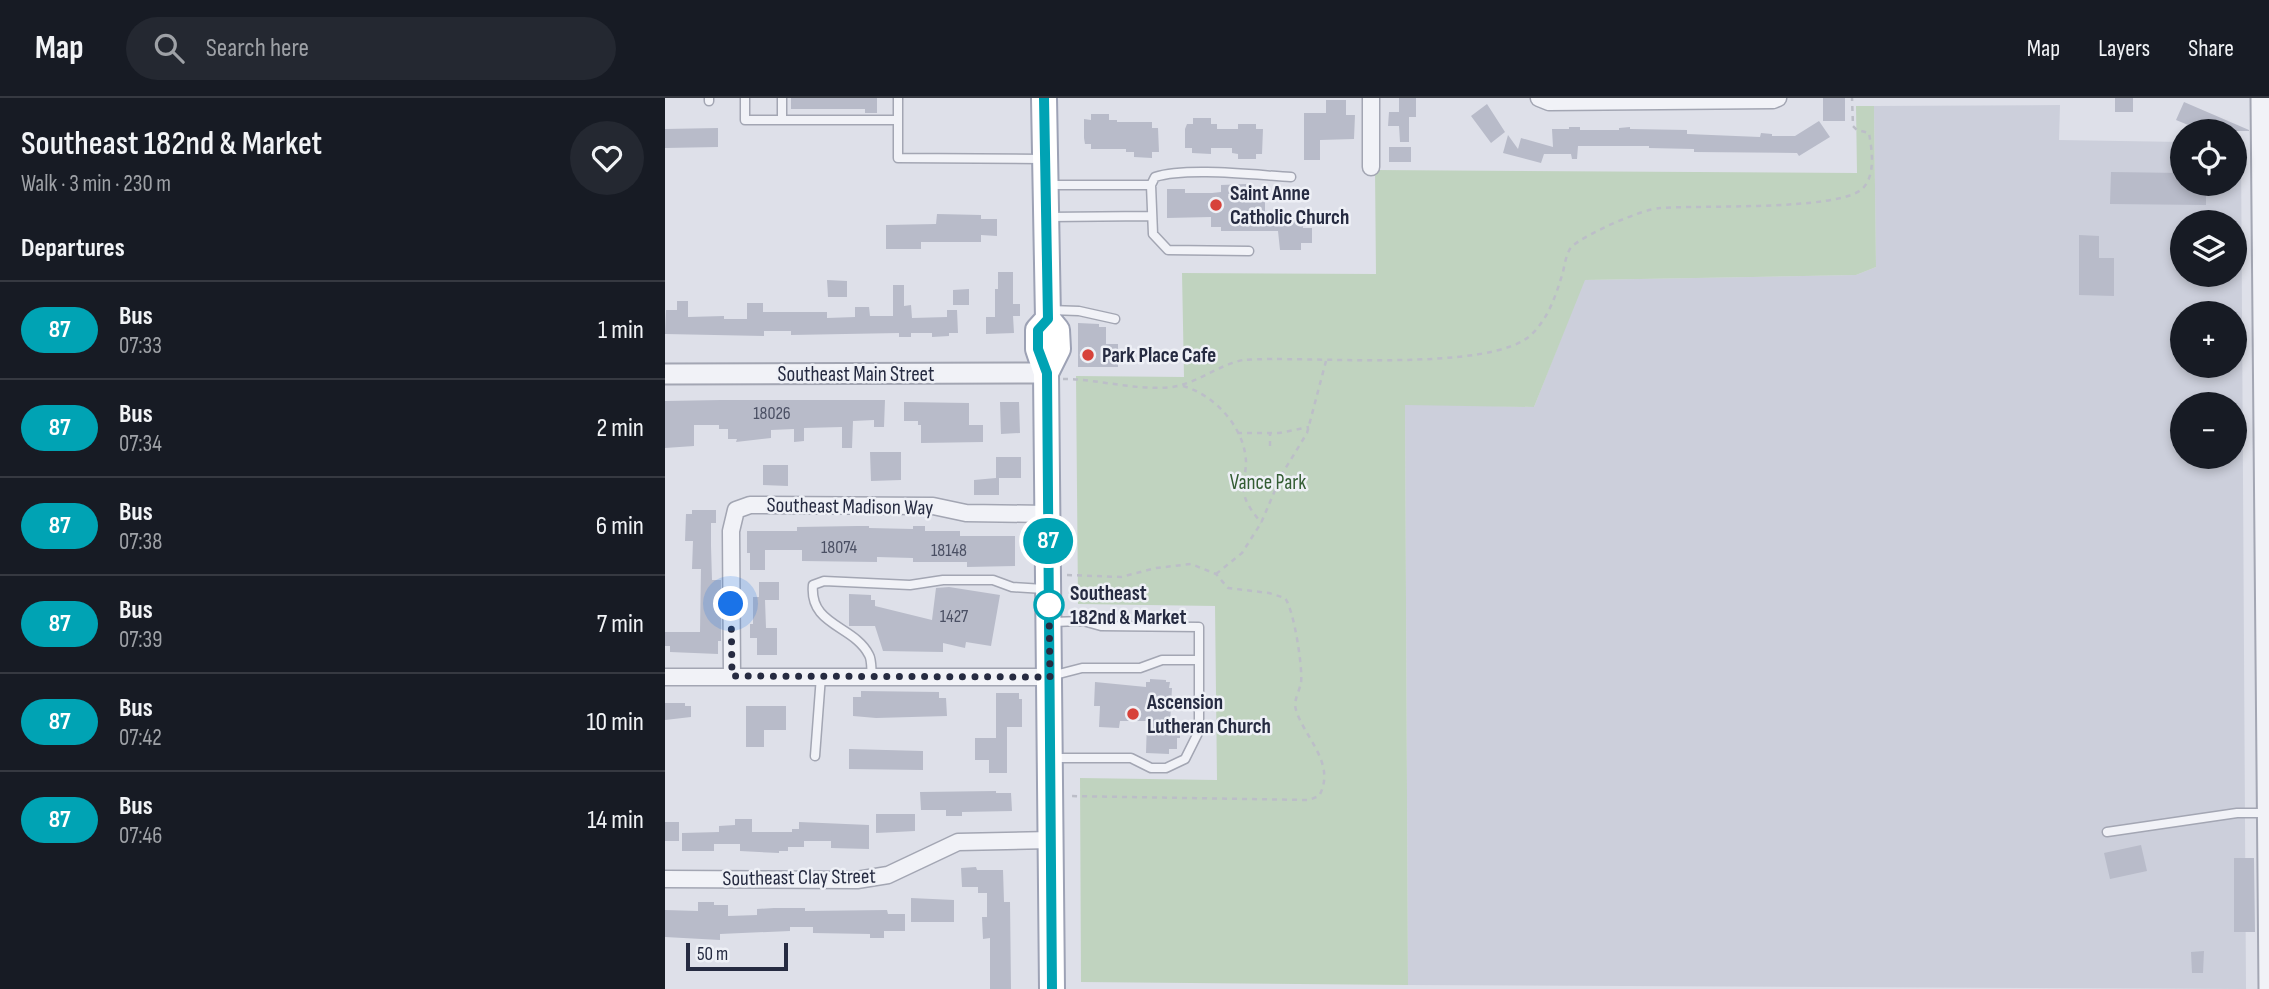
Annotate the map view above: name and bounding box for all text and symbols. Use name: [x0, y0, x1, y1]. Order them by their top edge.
search box: [126, 17, 616, 80]
text: Map: [35, 28, 84, 68]
icon: search: [150, 29, 188, 67]
text: Search here: [206, 33, 309, 64]
text: Map: [2027, 34, 2060, 63]
text: Layers: [2098, 34, 2150, 63]
text: Share: [2188, 34, 2234, 63]
map controls: [2170, 119, 2247, 469]
button: locate: [2170, 119, 2247, 196]
button: heart: [570, 121, 644, 195]
text: Southeast 182nd & Market: [21, 124, 322, 164]
text: Walk · 3 min · 230 m: [21, 170, 171, 198]
place label: Saint Anne Catholic Church: [1230, 181, 1349, 230]
marker: Saint Anne Catholic Church: [1208, 197, 1224, 213]
button: layers: [2170, 210, 2247, 287]
text: Departures: [21, 233, 125, 264]
text: Bus: [119, 301, 153, 332]
button: +: [2170, 301, 2247, 378]
text: 87: [49, 315, 70, 344]
text: 1 min: [598, 315, 644, 346]
text: 07:33: [119, 332, 162, 360]
place label: Park Place Cafe: [1102, 343, 1216, 368]
marker: Park Place Cafe: [1080, 347, 1096, 363]
street label: Southeast Main Street: [778, 362, 934, 387]
button: −: [2170, 392, 2247, 469]
text: Bus: [119, 399, 153, 430]
house number: 18026: [753, 403, 791, 424]
text: 87: [49, 413, 70, 442]
text: 2 min: [596, 413, 644, 444]
text: 07:34: [119, 430, 162, 458]
park label: Vance Park: [1230, 470, 1306, 495]
street label: Southeast Madison Way: [766, 493, 934, 520]
text: Bus: [119, 497, 153, 528]
text: 87: [49, 511, 70, 540]
text: 6 min: [596, 511, 644, 542]
line badge: 87: [1017, 518, 1079, 564]
text: 87: [1037, 526, 1059, 555]
text: 07:38: [119, 528, 162, 556]
house number: 18074: [821, 537, 857, 558]
house number: 18148: [931, 540, 967, 561]
place label: Southeast 182nd & Market: [1070, 581, 1186, 630]
your location: [713, 586, 748, 621]
marker: Southeast 182nd & Market: [1034, 590, 1064, 620]
text: Bus: [119, 595, 153, 626]
house number: 1427: [940, 606, 969, 627]
text: 87: [49, 609, 70, 638]
text: 7 min: [597, 609, 644, 640]
text: 07:39: [119, 626, 162, 654]
place label: Ascension Lutheran Church: [1146, 690, 1271, 739]
text: Bus: [119, 693, 153, 724]
marker: Ascension Lutheran Church: [1125, 706, 1141, 722]
text: 87: [49, 707, 70, 736]
text: 10 min: [587, 707, 644, 738]
text: 07:42: [119, 724, 162, 752]
text: Bus: [119, 791, 153, 822]
text: 87: [49, 805, 70, 834]
text: 14 min: [587, 805, 644, 836]
text: 07:46: [119, 822, 162, 850]
street label: Southeast Clay Street: [722, 864, 876, 891]
scale bar: [686, 940, 787, 972]
text: 50 m: [697, 943, 728, 966]

